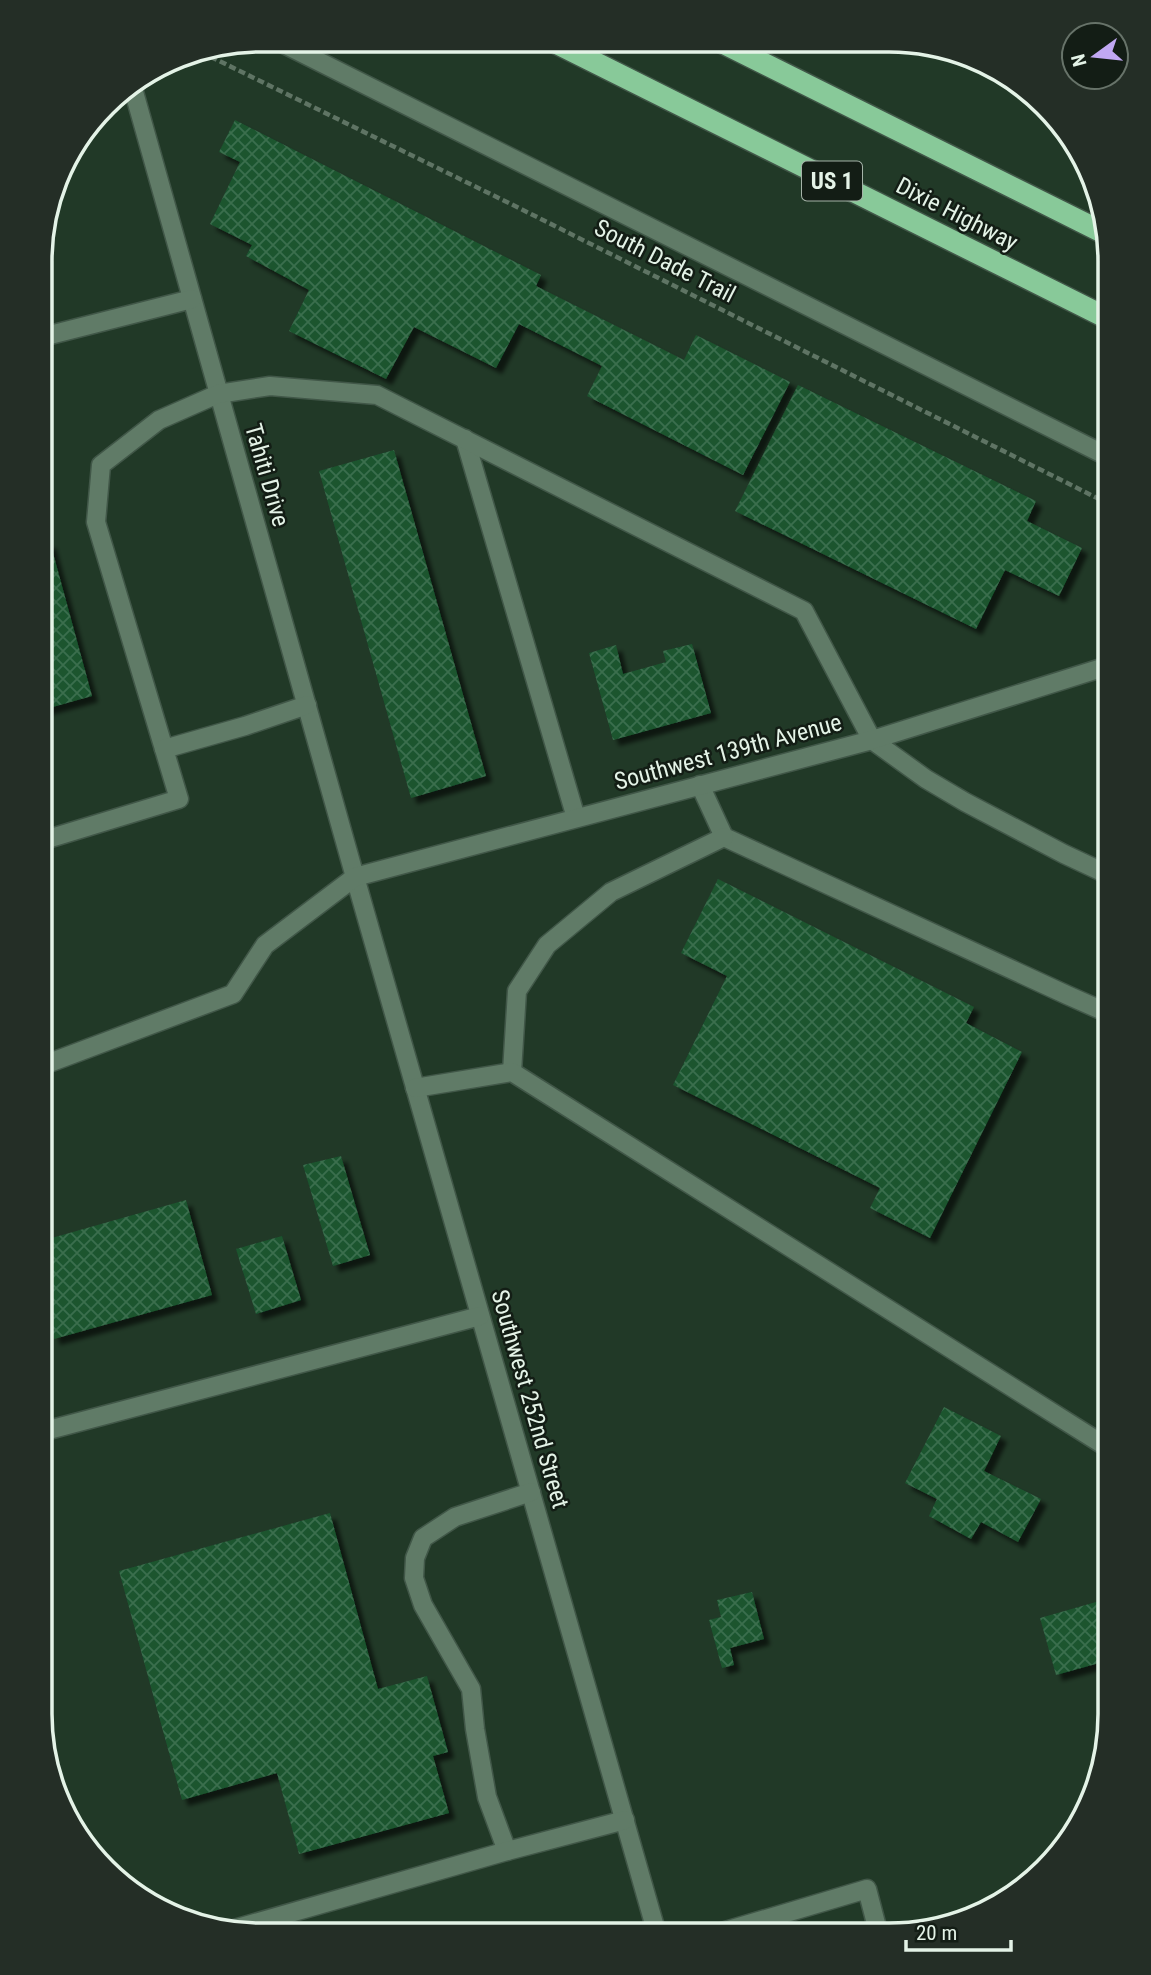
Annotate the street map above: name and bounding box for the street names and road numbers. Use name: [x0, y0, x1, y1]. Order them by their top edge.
road number: US 1: [802, 162, 862, 200]
street label: Dixie Highway: [892, 171, 1022, 257]
street label: South Dade Trail: [590, 213, 740, 309]
street label: Tahiti Drive: [239, 420, 295, 530]
street label: Southwest 139th Avenue: [611, 708, 845, 796]
street label: Southwest 252nd Street: [485, 1287, 575, 1511]

